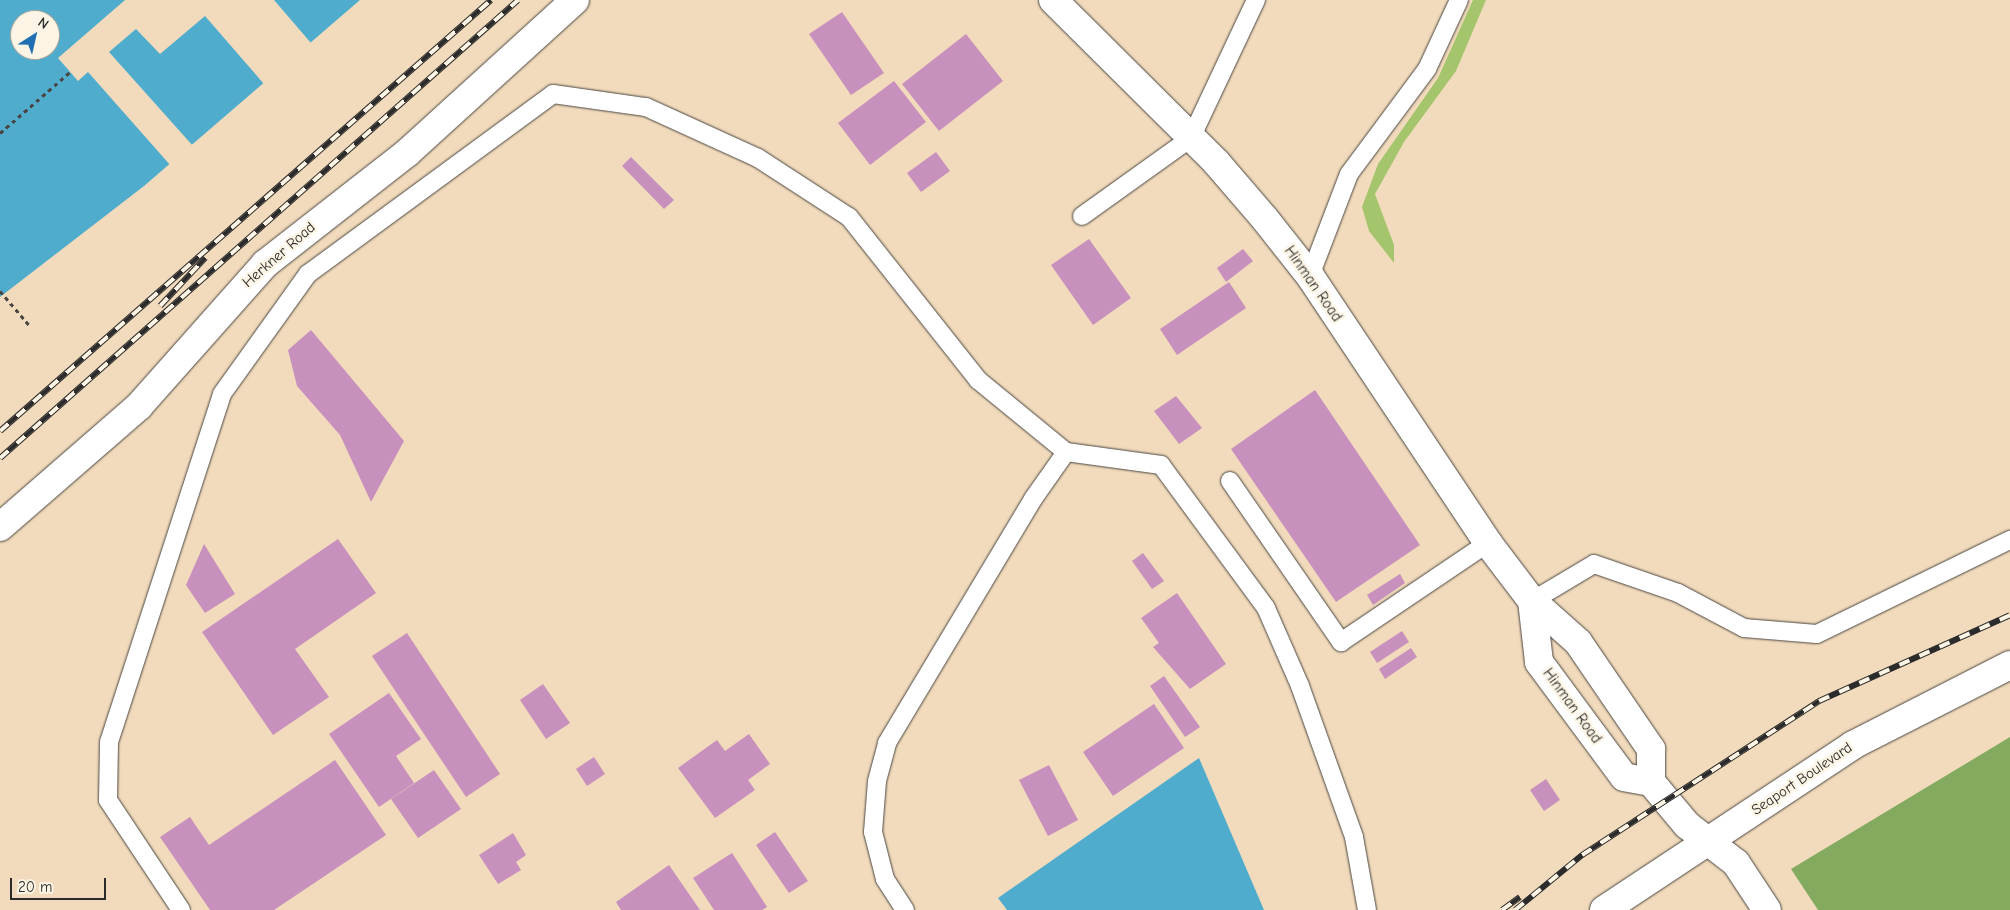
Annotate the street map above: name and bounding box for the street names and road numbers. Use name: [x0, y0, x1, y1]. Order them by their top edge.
street label: Herkner Road: [239, 218, 319, 292]
street label: Hinman Road: [1280, 243, 1346, 325]
street label: Hinman Road: [1539, 665, 1605, 747]
street label: Seaport Boulevard: [1748, 739, 1856, 819]

